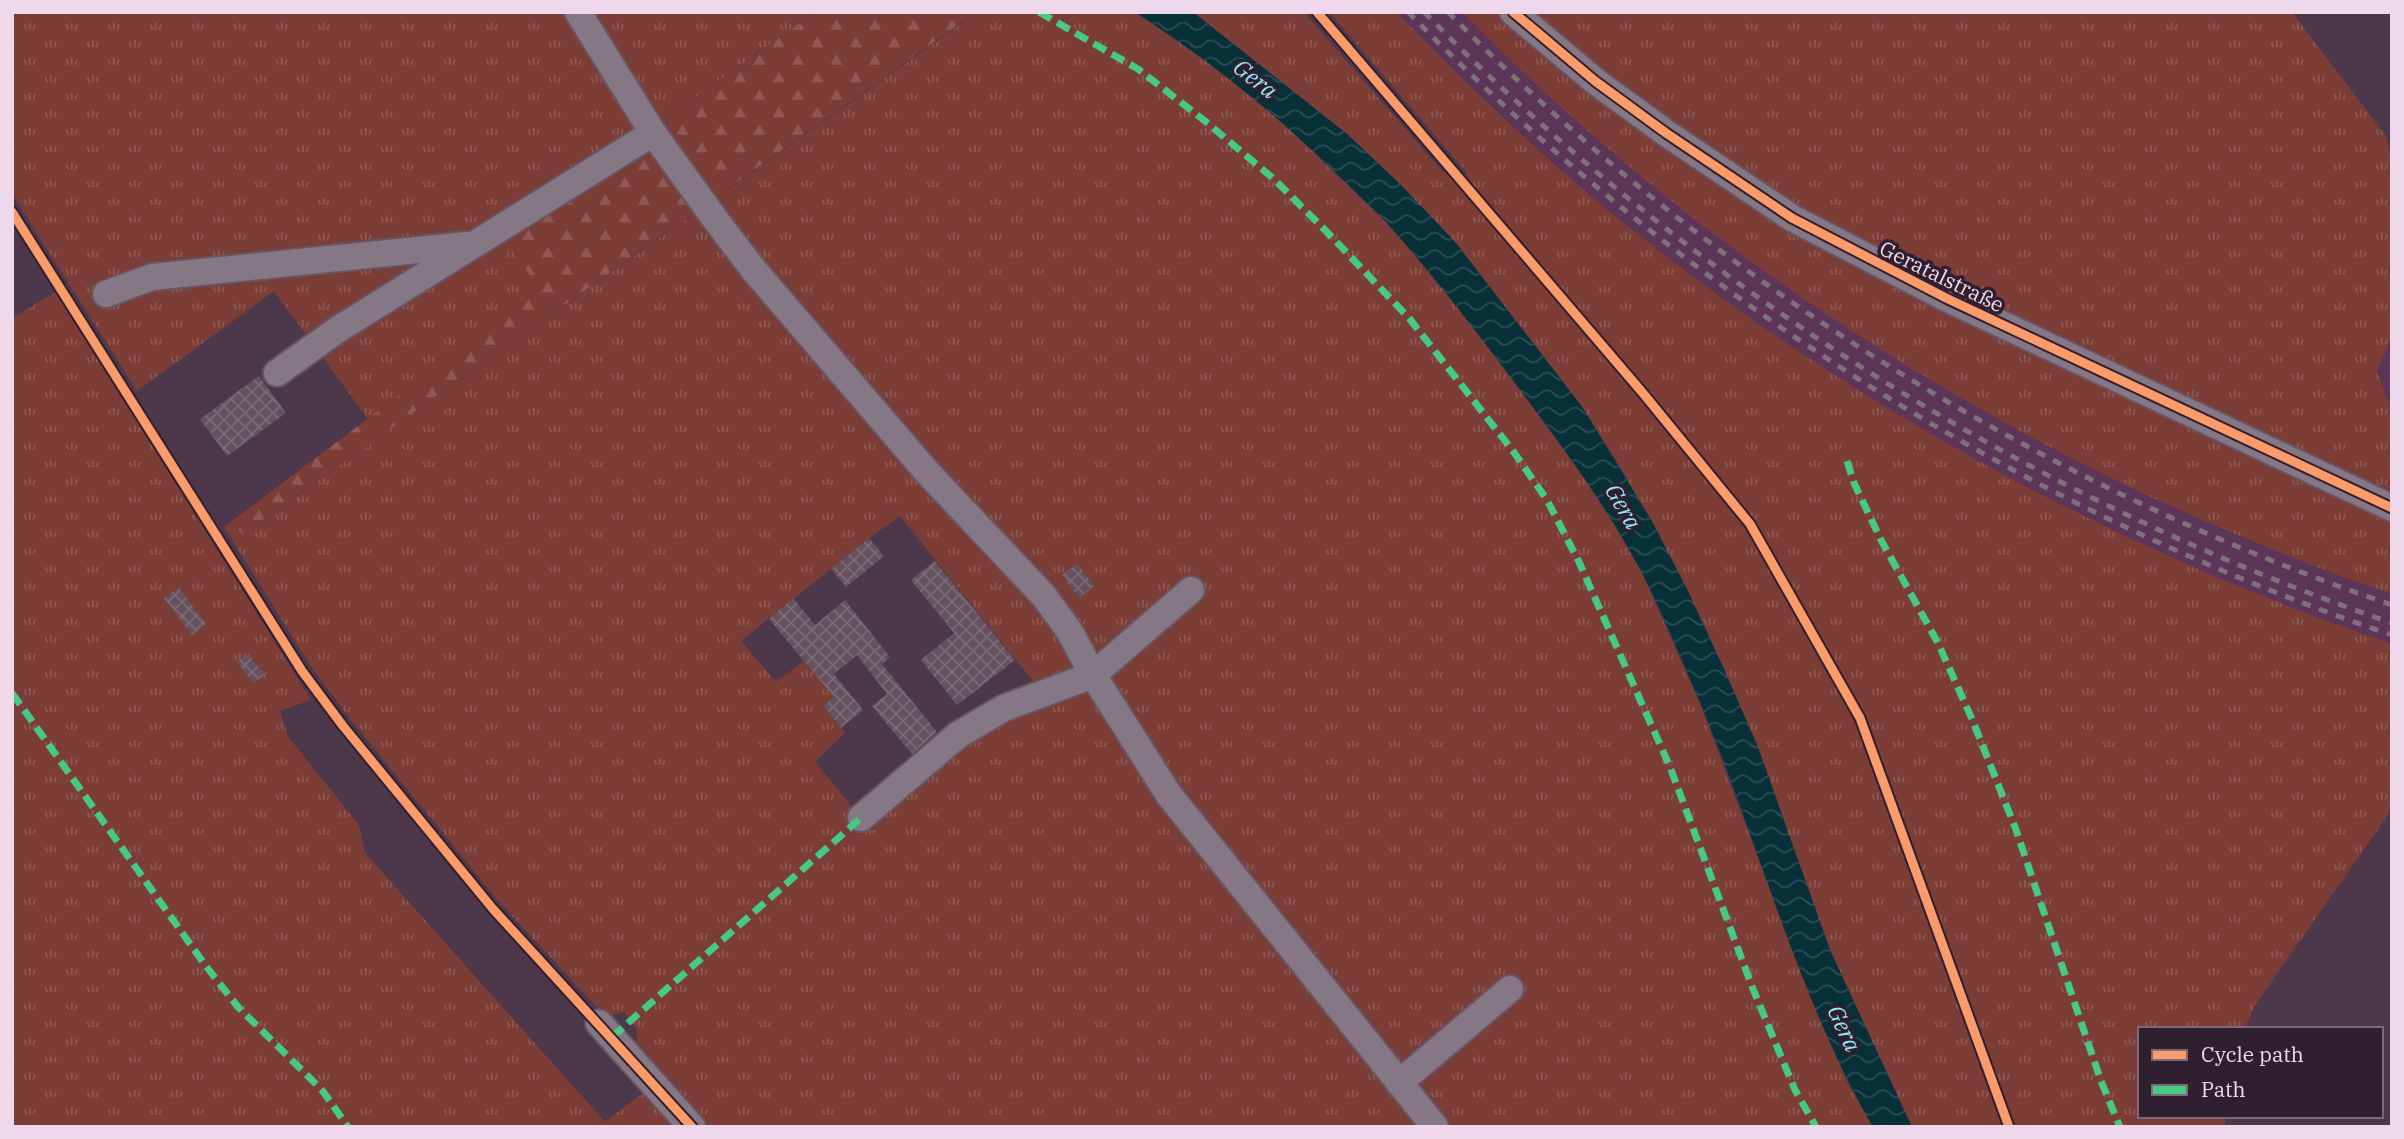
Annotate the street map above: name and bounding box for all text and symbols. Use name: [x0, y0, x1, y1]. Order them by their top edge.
water label: Gera: [1228, 51, 1285, 105]
street label: Geratalstraße: [1875, 234, 2009, 318]
water label: Gera: [1599, 478, 1649, 535]
water label: Gera: [1821, 1000, 1869, 1057]
legend: [2138, 1027, 2383, 1118]
text: Cycle path: [2201, 1040, 2304, 1068]
text: Path: [2201, 1075, 2246, 1103]

